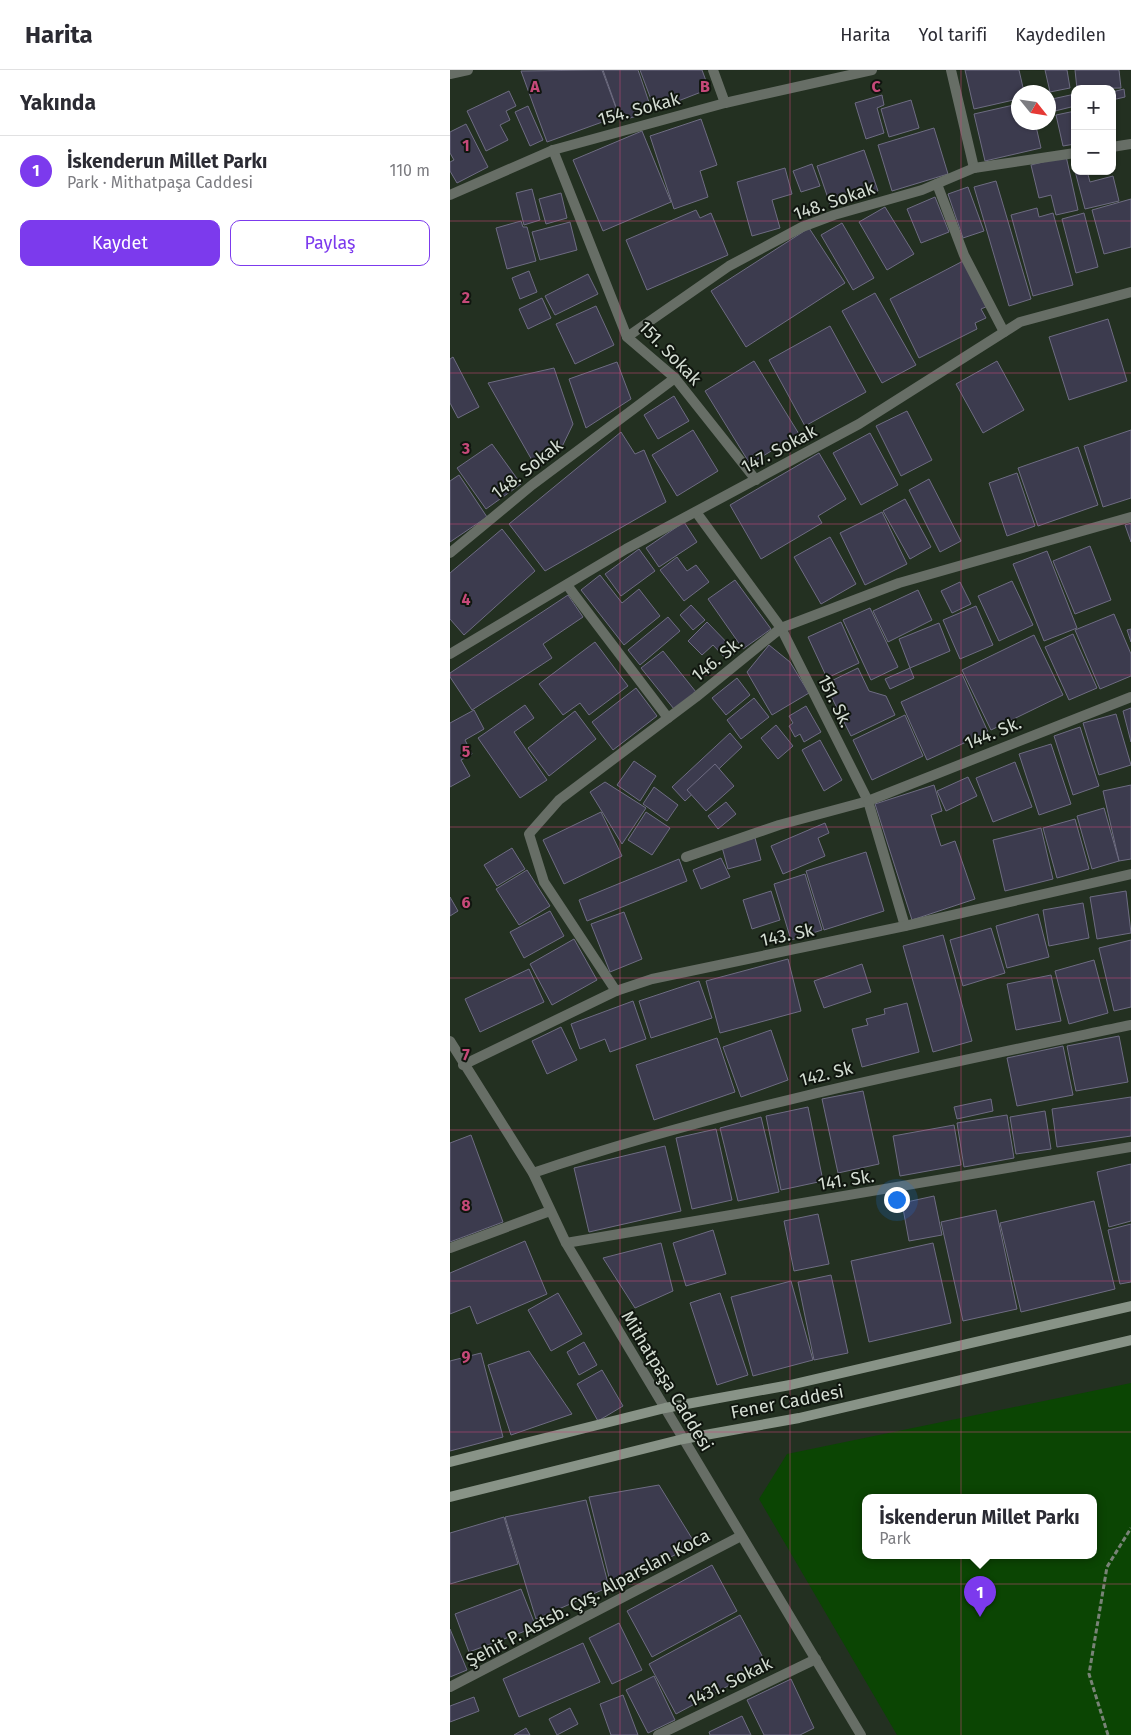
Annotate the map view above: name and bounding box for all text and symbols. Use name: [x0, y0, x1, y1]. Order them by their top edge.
text: Harita: [25, 21, 93, 49]
text: Harita: [840, 24, 891, 46]
text: Yol tarifi: [919, 24, 987, 46]
text: Kaydedilen: [1015, 24, 1106, 46]
text: A: [529, 77, 540, 96]
text: B: [700, 77, 710, 96]
text: C: [871, 77, 881, 96]
north arrow: [1011, 85, 1056, 130]
map controls: [1071, 85, 1116, 175]
button: +: [1071, 85, 1116, 130]
street label: 154. Sokak: [596, 87, 683, 130]
text: Yakında: [20, 90, 96, 116]
button: −: [1071, 130, 1116, 175]
text: 1: [462, 136, 470, 155]
text: İskenderun Millet Parkı: [67, 150, 267, 173]
text: 1: [32, 161, 40, 180]
text: 110 m: [389, 161, 430, 180]
text: Park · Mithatpaşa Caddesi: [67, 173, 253, 192]
street label: 148. Sokak: [790, 177, 878, 225]
button: Kaydet: [20, 220, 220, 266]
button: Paylaş: [230, 220, 430, 266]
text: 2: [462, 288, 470, 307]
street label: 151. Sokak: [634, 316, 707, 390]
street label: 147. Sokak: [738, 420, 821, 478]
street label: 148. Sokak: [487, 434, 568, 504]
text: 3: [461, 439, 470, 458]
text: 4: [461, 590, 471, 609]
street label: 146. Sk.: [687, 632, 747, 686]
street label: 151. Sk.: [813, 671, 857, 731]
street label: 144. Sk.: [961, 712, 1025, 754]
text: 5: [462, 742, 471, 761]
text: 6: [461, 893, 471, 912]
street label: 143. Sk: [758, 918, 817, 951]
text: 7: [462, 1045, 470, 1064]
street label: 142. Sk: [797, 1057, 856, 1091]
street label: 141. Sk.: [816, 1165, 876, 1195]
your location: [884, 1187, 910, 1213]
text: 8: [461, 1196, 471, 1215]
street label: Mithatpaşa Caddesi: [616, 1307, 718, 1455]
text: 9: [462, 1347, 471, 1366]
street label: Fener Caddesi: [729, 1380, 845, 1424]
popup: [862, 1494, 1097, 1559]
text: İskenderun Millet Parkı: [879, 1506, 1080, 1529]
street label: Şehit P. Astsb. Çvş. Alparslan Koca: [462, 1524, 714, 1672]
text: Park: [879, 1529, 911, 1548]
pin: 1: [964, 1576, 996, 1617]
street label: 1431. Sokak: [684, 1652, 776, 1712]

